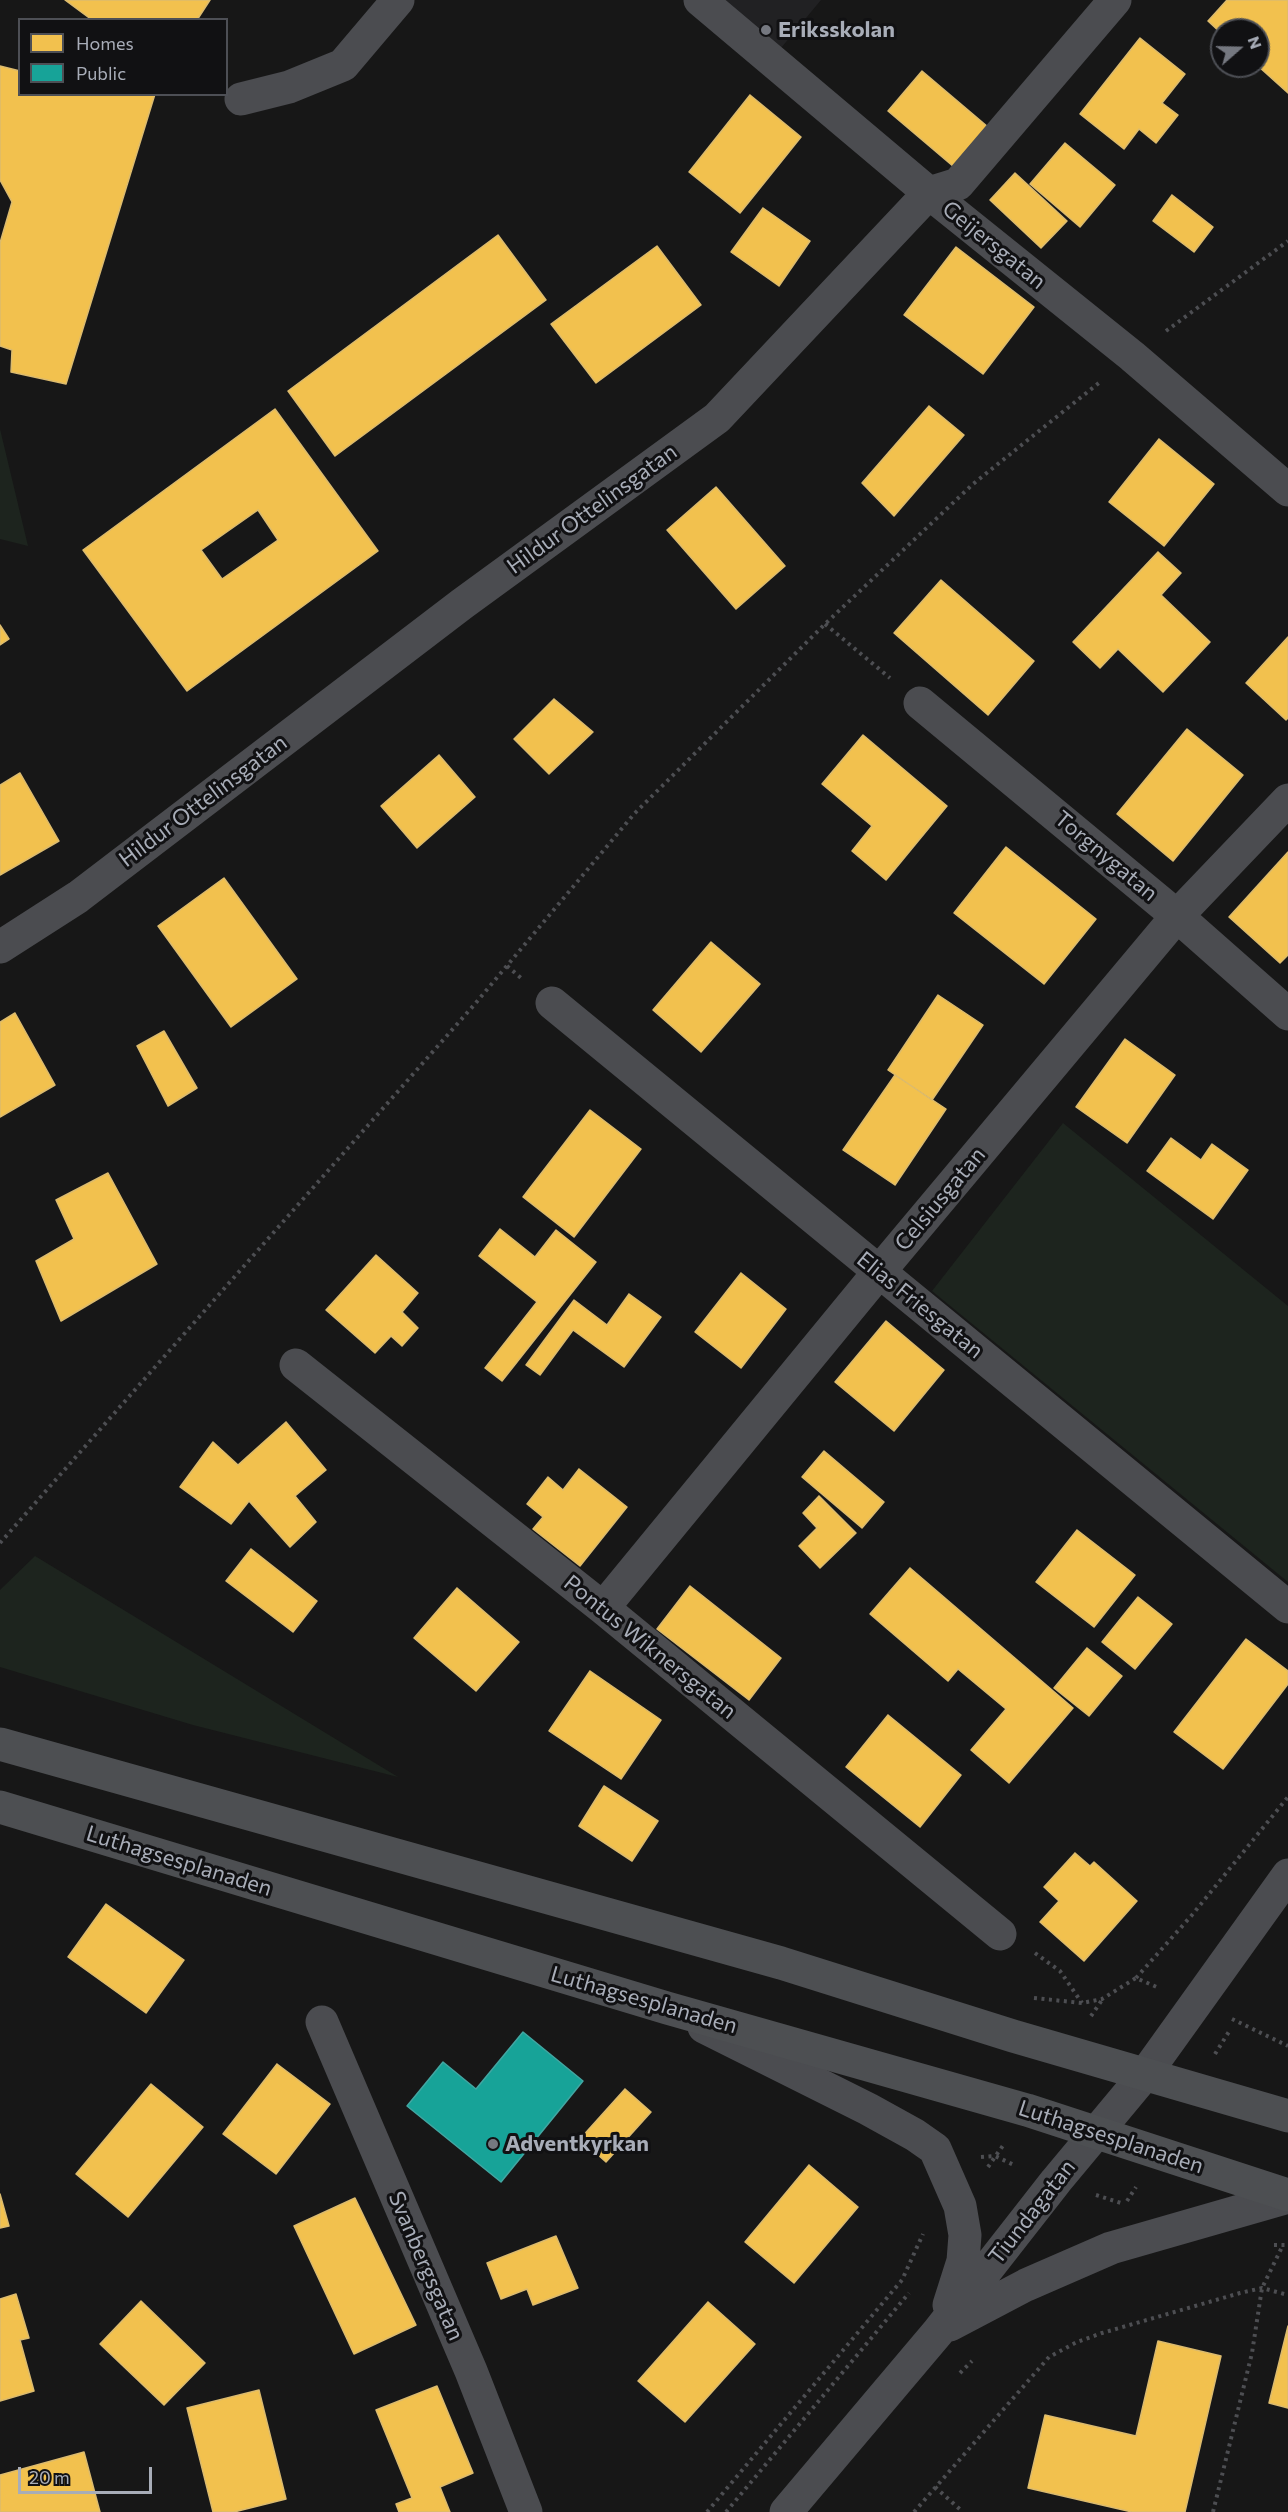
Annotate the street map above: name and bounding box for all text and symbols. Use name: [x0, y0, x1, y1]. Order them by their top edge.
place label: Eriksskolan: [778, 17, 895, 43]
legend: [18, 18, 228, 96]
north arrow: [1210, 18, 1270, 78]
marker: Eriksskolan: [759, 23, 773, 37]
text: Homes: [76, 32, 134, 54]
text: N: [1245, 33, 1266, 51]
text: Public: [76, 62, 126, 84]
street label: Geijersgatan: [937, 195, 1051, 295]
street label: Hildur Ottelinsgatan: [502, 439, 682, 579]
street label: Hildur Ottelinsgatan: [114, 729, 292, 873]
street label: Torgnygatan: [1049, 805, 1163, 907]
street label: Celsiusgatan: [889, 1142, 991, 1256]
street label: Elias Friesgatan: [852, 1246, 988, 1364]
street label: Pontus Wiknersgatan: [559, 1569, 741, 1725]
street label: Luthagsesplanaden: [83, 1820, 275, 1902]
street label: Luthagsesplanaden: [548, 1961, 740, 2039]
street label: Luthagsesplanaden: [1015, 2095, 1207, 2179]
place label: Adventkyrkan: [505, 2131, 649, 2157]
marker: Adventkyrkan: [486, 2137, 500, 2151]
street label: Tiundagatan: [983, 2155, 1081, 2269]
street label: Svanbergsgatan: [383, 2188, 469, 2344]
scale bar: [21, 2455, 154, 2493]
text: 20 m: [29, 2466, 70, 2488]

